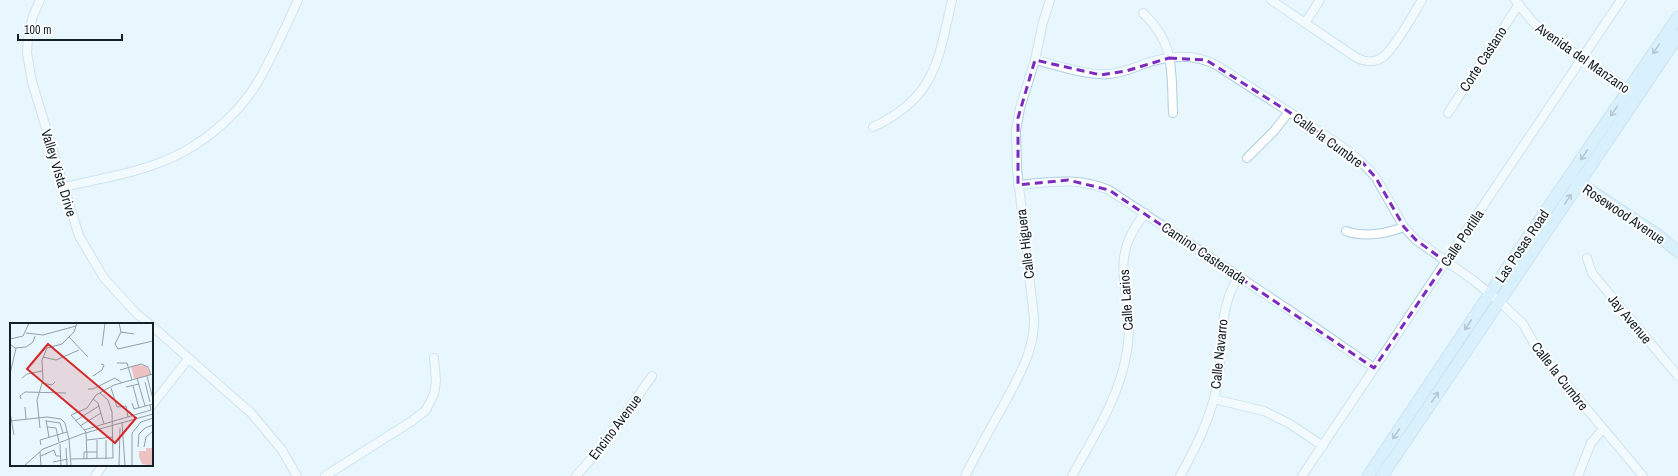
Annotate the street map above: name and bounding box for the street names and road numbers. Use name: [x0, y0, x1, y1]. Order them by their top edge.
street label: Avenida del Manzano: [1532, 18, 1634, 97]
street label: Corte Castano: [1455, 23, 1511, 95]
street label: Calle la Cumbre: [1289, 109, 1367, 171]
street label: Valley Vista Drive: [37, 127, 81, 219]
street label: Rosewood Avenue: [1579, 180, 1669, 248]
street label: Calle Portilla: [1436, 205, 1488, 270]
street label: Las Posas Road: [1491, 206, 1553, 286]
street label: Calle Higuera: [1012, 207, 1038, 280]
street label: Camino Castenada: [1158, 218, 1251, 288]
street label: Calle Larios: [1115, 269, 1137, 331]
street label: Jay Avenue: [1604, 291, 1656, 347]
street label: Calle Navarro: [1206, 318, 1232, 390]
street label: Calle la Cumbre: [1528, 338, 1592, 414]
street label: Encino Avenue: [585, 391, 645, 463]

